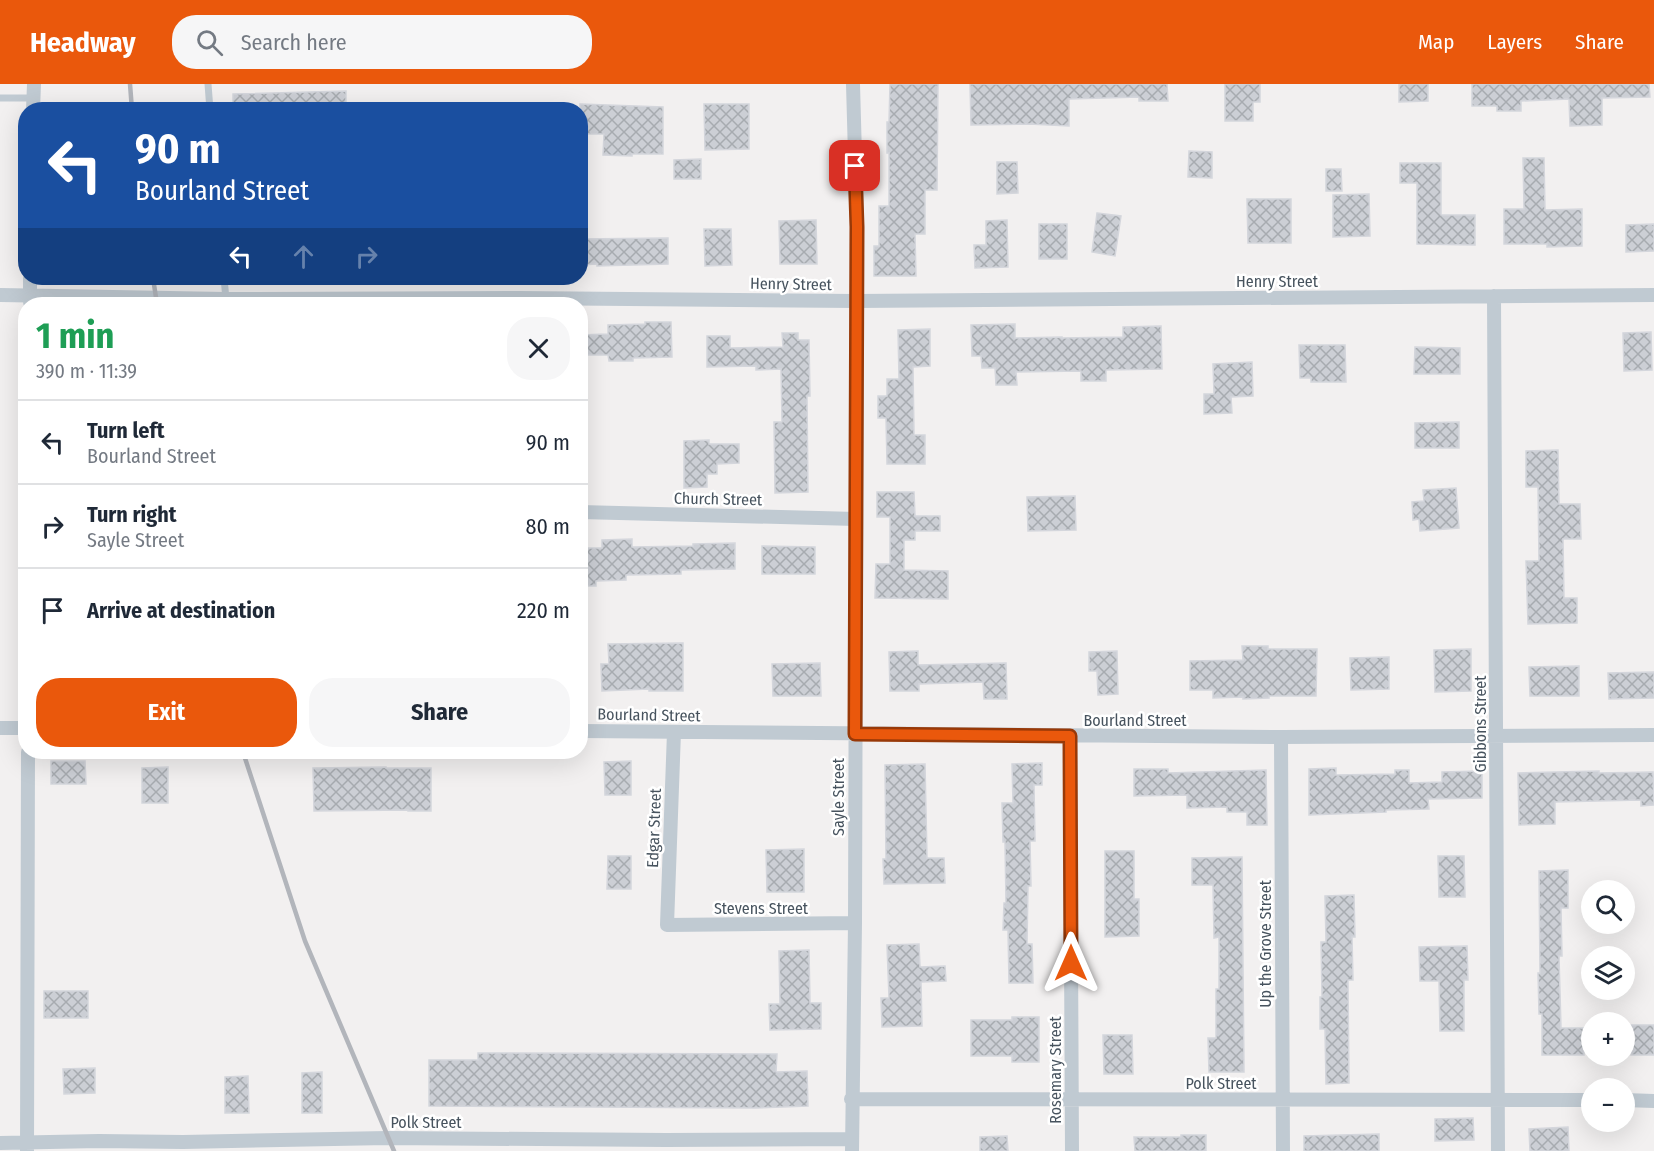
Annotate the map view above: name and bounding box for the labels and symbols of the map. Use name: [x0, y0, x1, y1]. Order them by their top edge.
pin: [829, 140, 880, 191]
street label: Henry Street: [1236, 272, 1319, 291]
street label: Henry Street: [750, 274, 833, 294]
street label: Church Street: [674, 489, 763, 509]
street label: Gibbons Street: [1471, 675, 1490, 773]
street label: Bourland Street: [597, 705, 702, 725]
street label: Bourland Street: [1083, 711, 1187, 730]
street label: Sayle Street: [829, 757, 848, 836]
street label: Edgar Street: [643, 787, 665, 868]
street label: Up the Grove Street: [1256, 879, 1275, 1008]
street label: Stevens Street: [714, 899, 809, 918]
position arrow: [1039, 931, 1103, 995]
street label: Rosemary Street: [1046, 1015, 1065, 1124]
street label: Polk Street: [1185, 1074, 1257, 1093]
street label: Polk Street: [390, 1113, 462, 1132]

